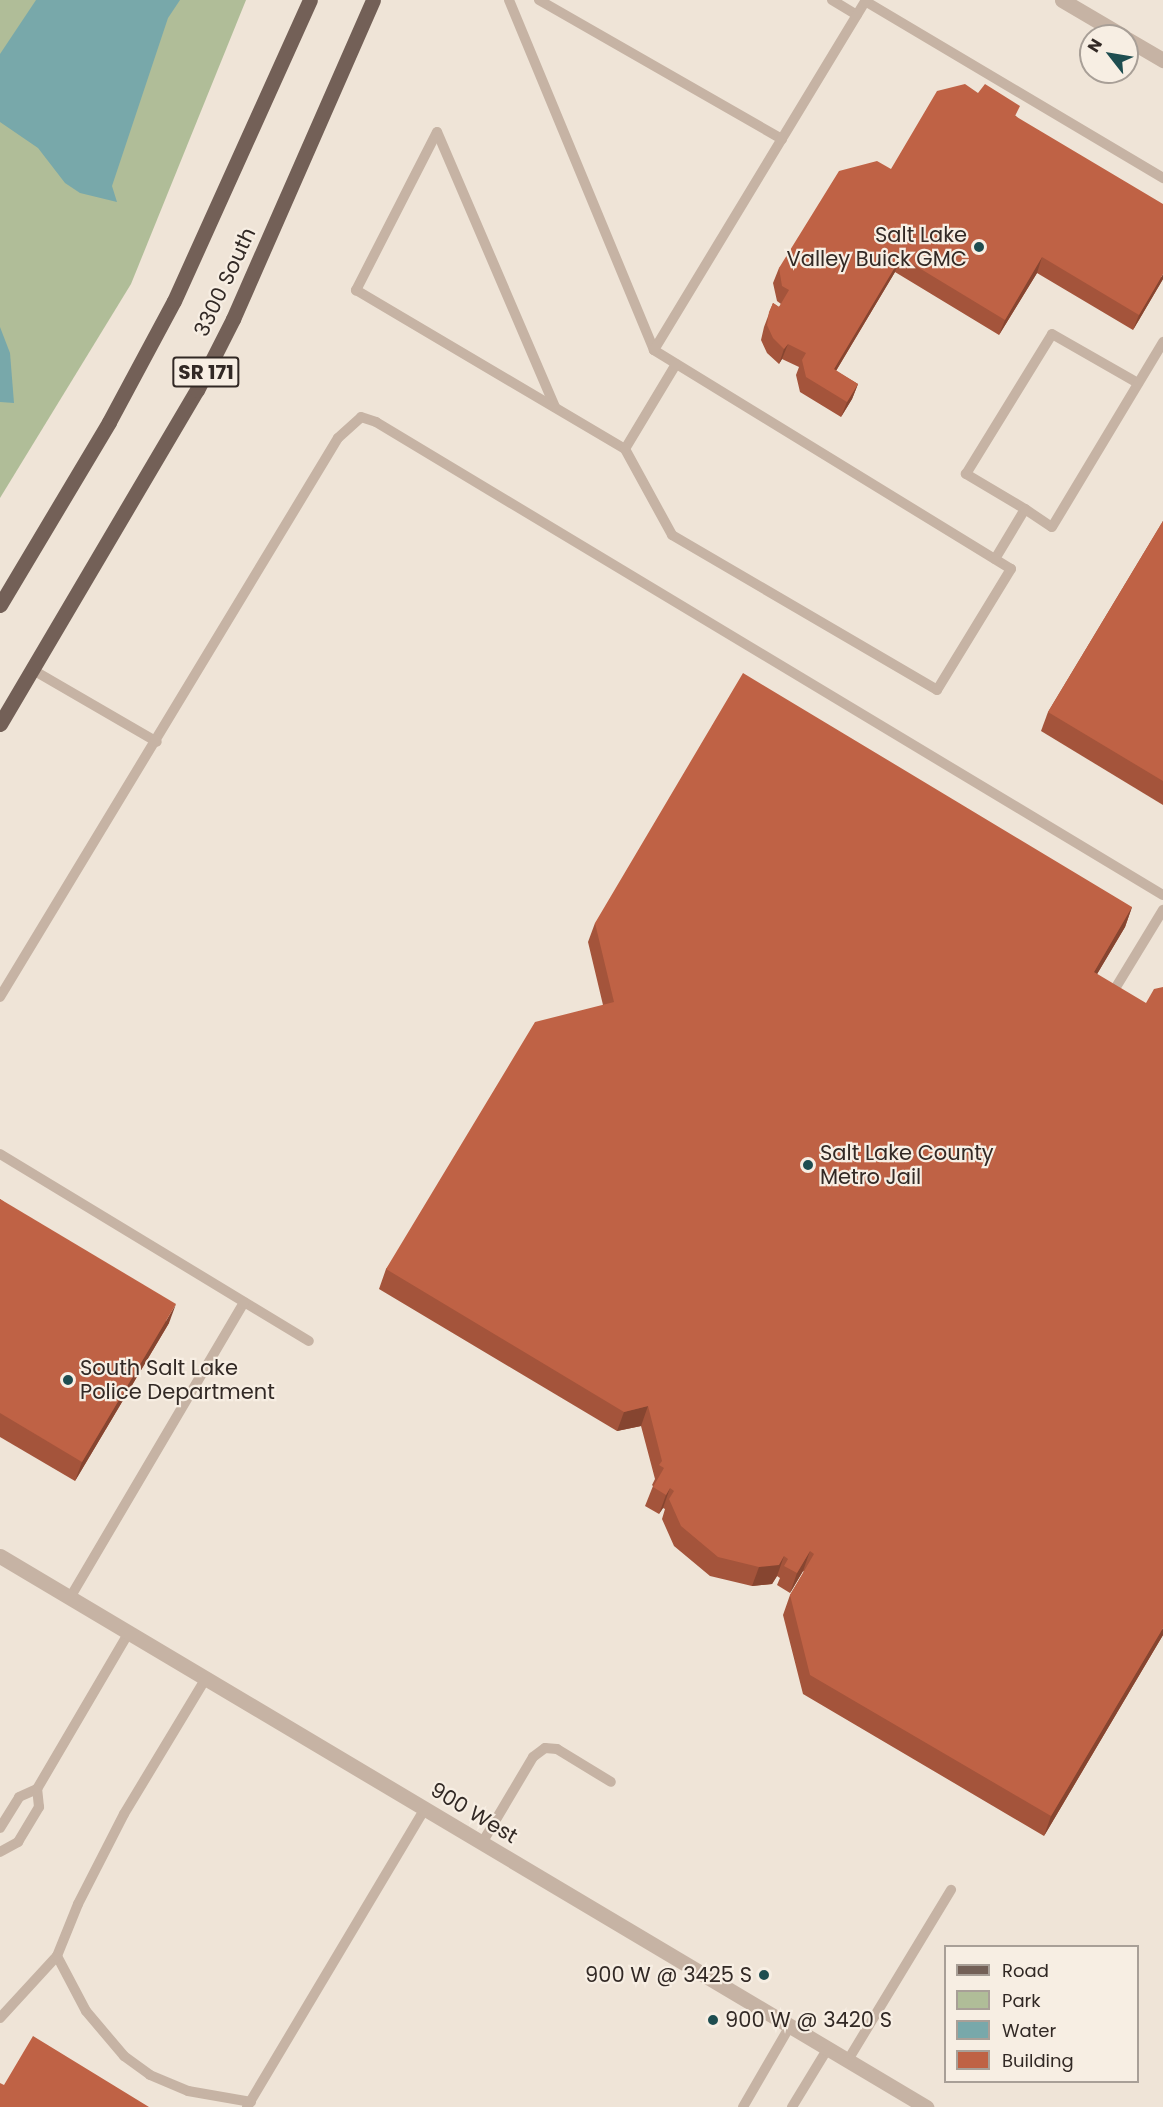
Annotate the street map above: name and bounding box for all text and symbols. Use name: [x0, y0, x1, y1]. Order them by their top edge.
north arrow: [1079, 24, 1139, 84]
text: N: [1082, 34, 1108, 57]
place label: Salt Lake Valley Buick GMC: [787, 222, 967, 272]
street label: 3300 South: [189, 224, 261, 340]
marker: Salt Lake Valley Buick GMC: [972, 240, 986, 254]
road number: SR 171: [172, 355, 240, 389]
place label: Salt Lake County Metro Jail: [820, 1140, 994, 1190]
marker: Salt Lake County Metro Jail: [801, 1158, 815, 1172]
place label: South Salt Lake Police Department: [80, 1355, 275, 1405]
marker: South Salt Lake Police Department: [61, 1373, 75, 1387]
street label: 900 West: [426, 1777, 522, 1849]
legend: [944, 1945, 1139, 2083]
text: Road: [1002, 1958, 1049, 1983]
place label: 900 W @ 3425 S: [585, 1962, 752, 1988]
marker: 900 W @ 3425 S: [757, 1968, 771, 1982]
text: Park: [1002, 1988, 1041, 2013]
place label: 900 W @ 3420 S: [725, 2007, 892, 2033]
marker: 900 W @ 3420 S: [706, 2013, 720, 2027]
text: Water: [1002, 2018, 1056, 2043]
text: Building: [1002, 2048, 1074, 2073]

